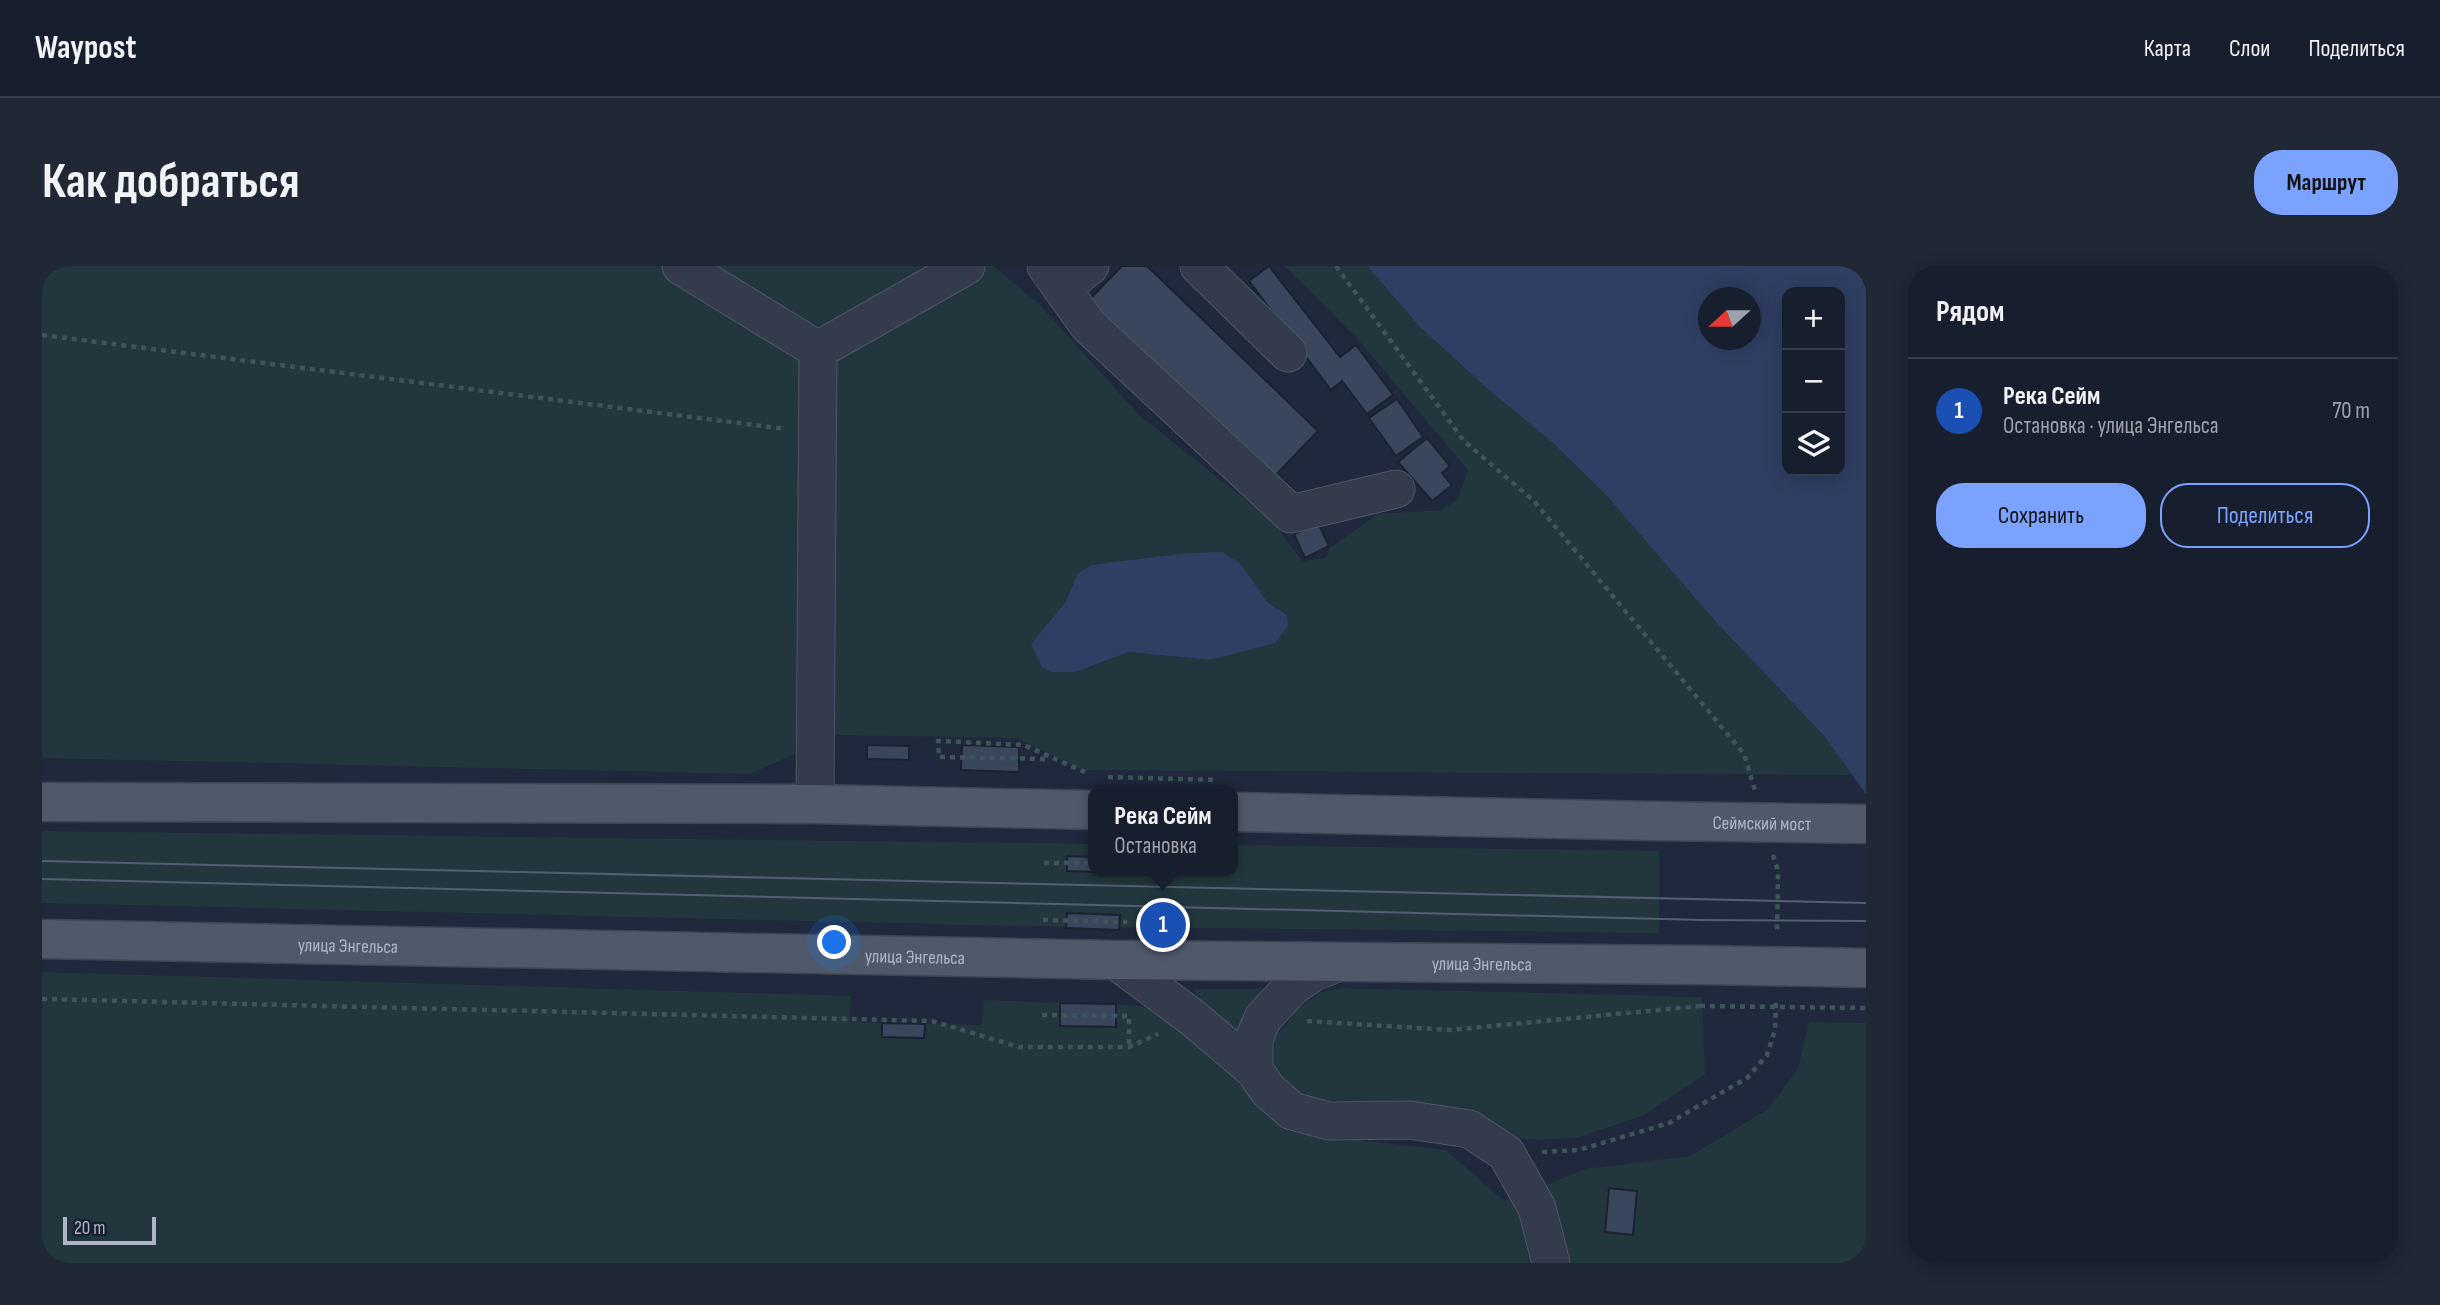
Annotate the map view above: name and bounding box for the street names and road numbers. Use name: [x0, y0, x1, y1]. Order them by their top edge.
street label: Сеймский мост: [1712, 812, 1812, 836]
street label: улица Энгельса: [298, 934, 398, 959]
street label: улица Энгельса: [865, 945, 965, 970]
street label: улица Энгельса: [1432, 953, 1532, 977]

